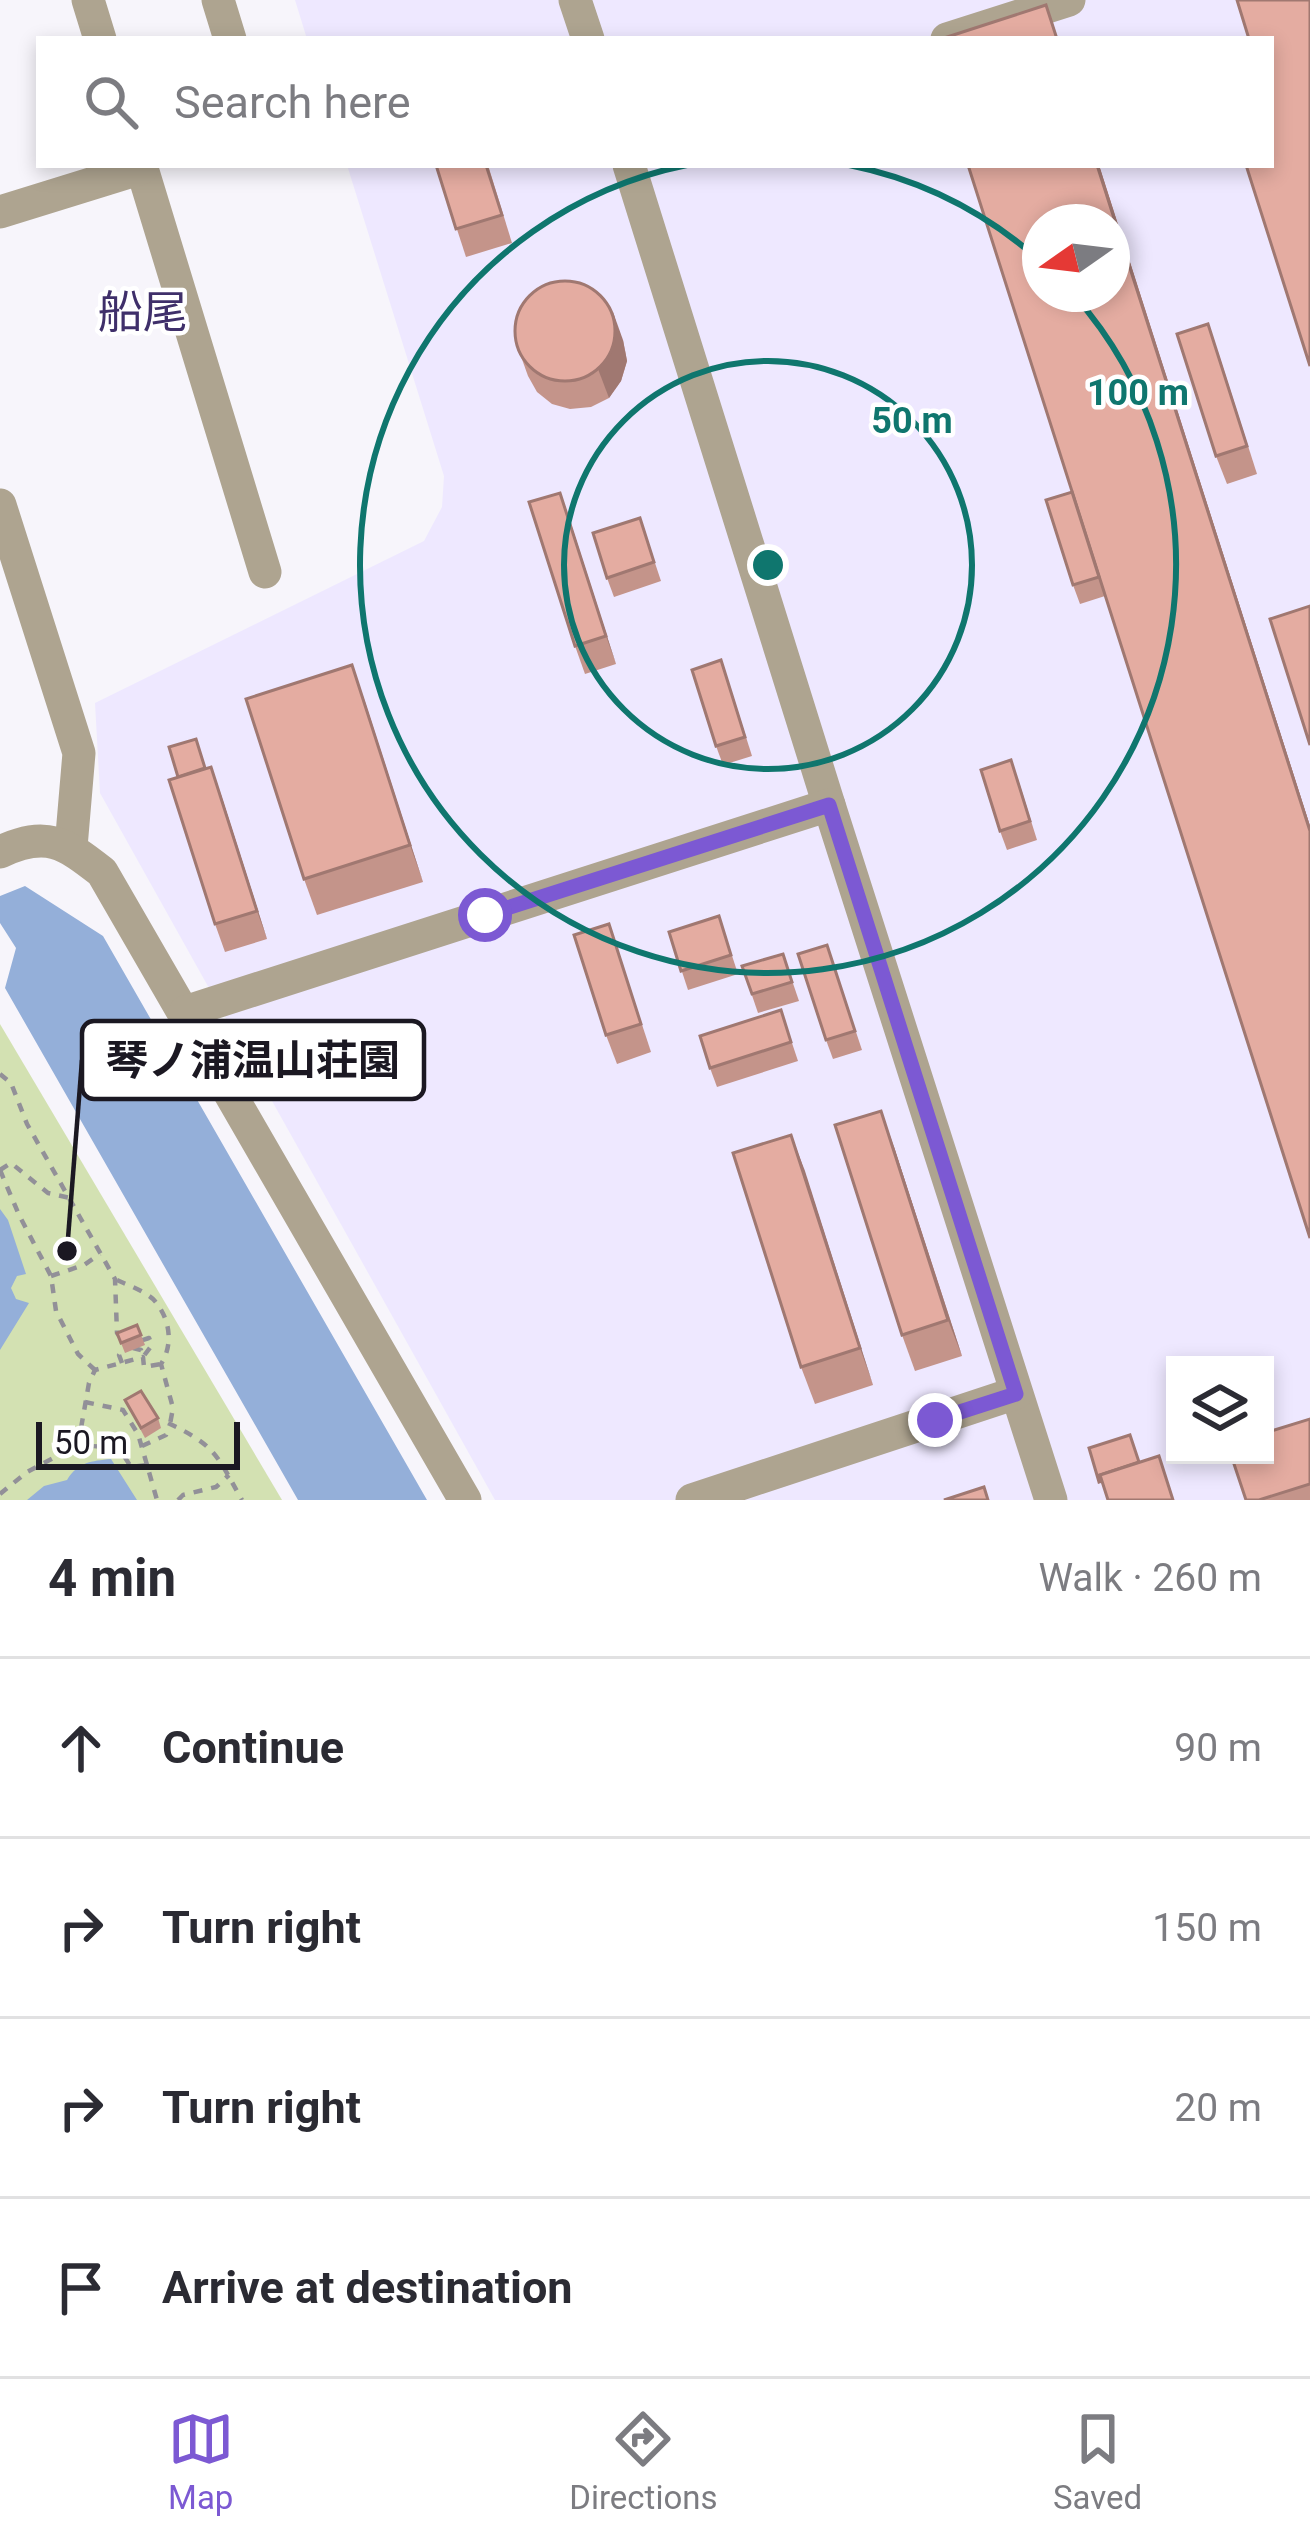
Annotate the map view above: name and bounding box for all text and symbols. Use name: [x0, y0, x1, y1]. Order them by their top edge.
search box: [36, 36, 1274, 168]
icon: search: [78, 69, 144, 135]
text: Search here: [174, 76, 411, 129]
north arrow: [1022, 204, 1130, 312]
district label: 船尾: [98, 286, 188, 339]
text: 100 m: [1087, 372, 1189, 414]
text: 50 m: [871, 400, 953, 442]
centre of rings: [747, 544, 789, 586]
route start: [458, 888, 512, 942]
callout: 琴ノ浦温山荘園: [82, 1021, 424, 1099]
text: 琴ノ浦温山荘園: [106, 1036, 400, 1085]
map controls: [1166, 1356, 1274, 1464]
button: layers: [1166, 1356, 1274, 1464]
route end: [908, 1393, 962, 1447]
scale bar: [36, 1416, 240, 1469]
text: 50 m: [54, 1423, 128, 1462]
text: 4 min: [48, 1549, 176, 1608]
text: Walk · 260 m: [1038, 1555, 1262, 1601]
icon: ahead: [48, 1715, 114, 1781]
text: Continue: [162, 1721, 344, 1774]
text: 90 m: [1174, 1725, 1262, 1771]
icon: right: [48, 1895, 114, 1961]
text: Turn right: [162, 1901, 361, 1954]
text: 150 m: [1152, 1905, 1262, 1951]
icon: right: [48, 2075, 114, 2141]
text: Turn right: [162, 2081, 361, 2134]
text: 20 m: [1174, 2085, 1262, 2131]
icon: arrive: [48, 2255, 114, 2321]
text: Arrive at destination: [162, 2261, 573, 2314]
tab: Map: [168, 2406, 234, 2517]
tab: Directions: [569, 2406, 718, 2517]
tab: Saved: [1053, 2406, 1142, 2517]

